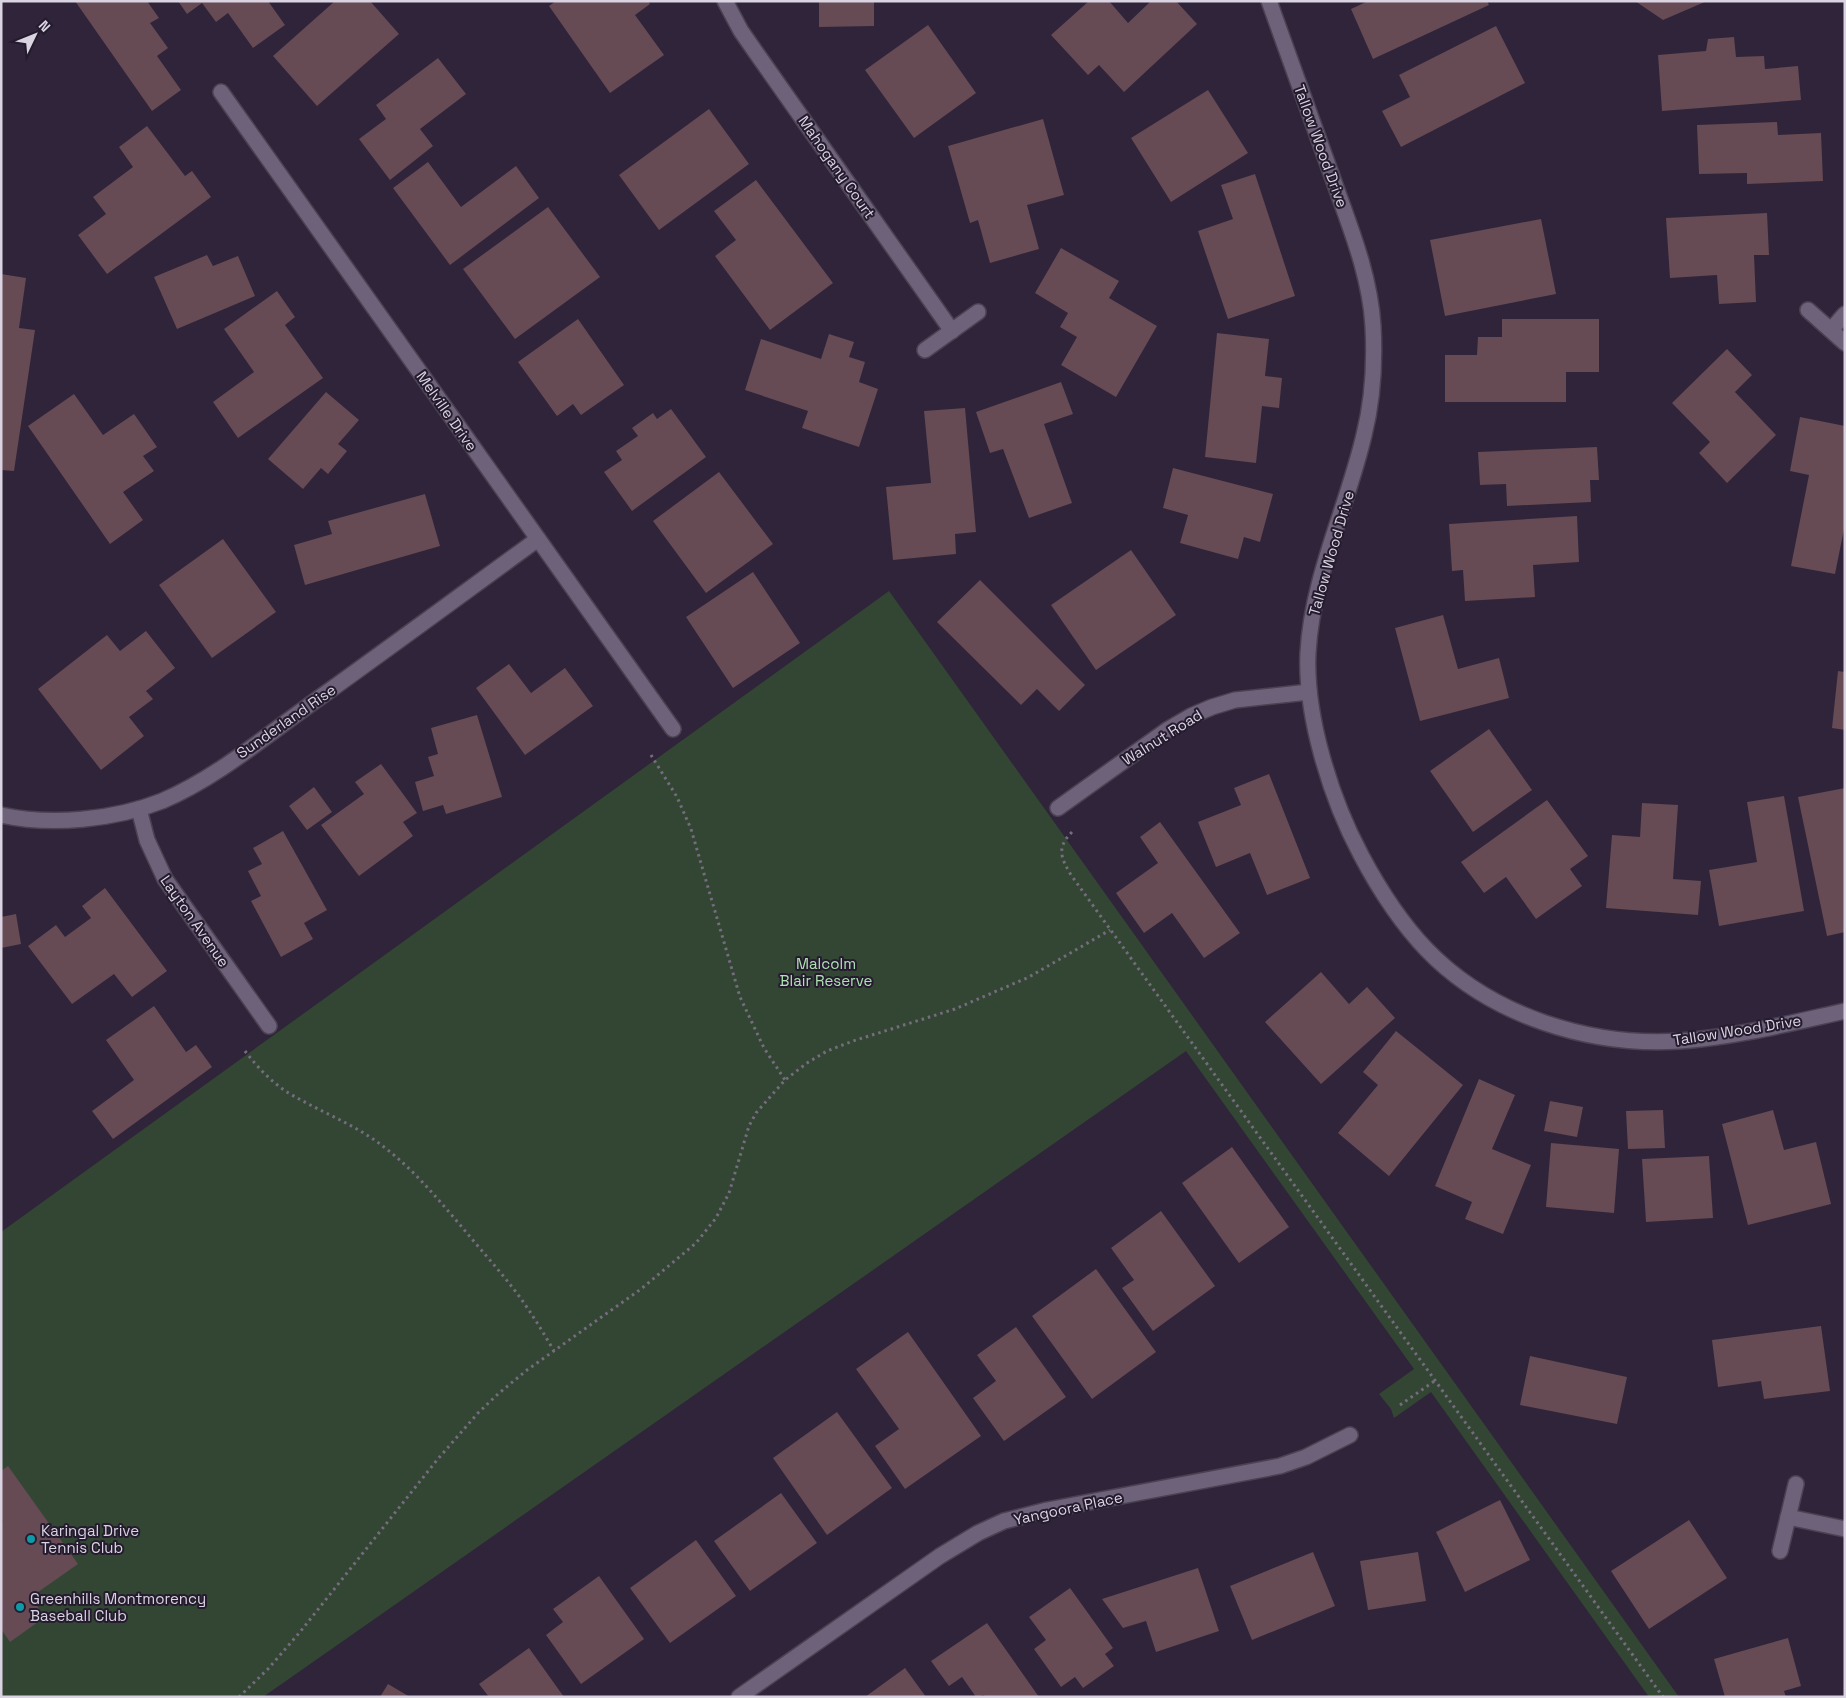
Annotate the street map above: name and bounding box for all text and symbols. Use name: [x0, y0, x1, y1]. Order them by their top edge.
north arrow: [10, 10, 60, 60]
text: N: [35, 17, 54, 36]
street label: Tallow Wood Drive: [1290, 82, 1352, 210]
street label: Mahogany Court: [794, 112, 880, 222]
street label: Melville Drive: [412, 367, 482, 455]
street label: Tallow Wood Drive: [1304, 488, 1358, 618]
street label: Sunderland Rise: [233, 680, 339, 762]
street label: Walnut Road: [1118, 705, 1206, 769]
street label: Layton Avenue: [156, 872, 234, 971]
park label: Malcolm Blair Reserve: [780, 954, 873, 990]
street label: Tallow Wood Drive: [1672, 1010, 1802, 1049]
street label: Yangoora Place: [1012, 1487, 1124, 1529]
place label: Karingal Drive Tennis Club: [41, 1521, 139, 1557]
marker: Karingal Drive Tennis Club: [25, 1533, 37, 1545]
place label: Greenhills Montmorency Baseball Club: [30, 1589, 206, 1625]
marker: Greenhills Montmorency Baseball Club: [14, 1601, 26, 1613]

